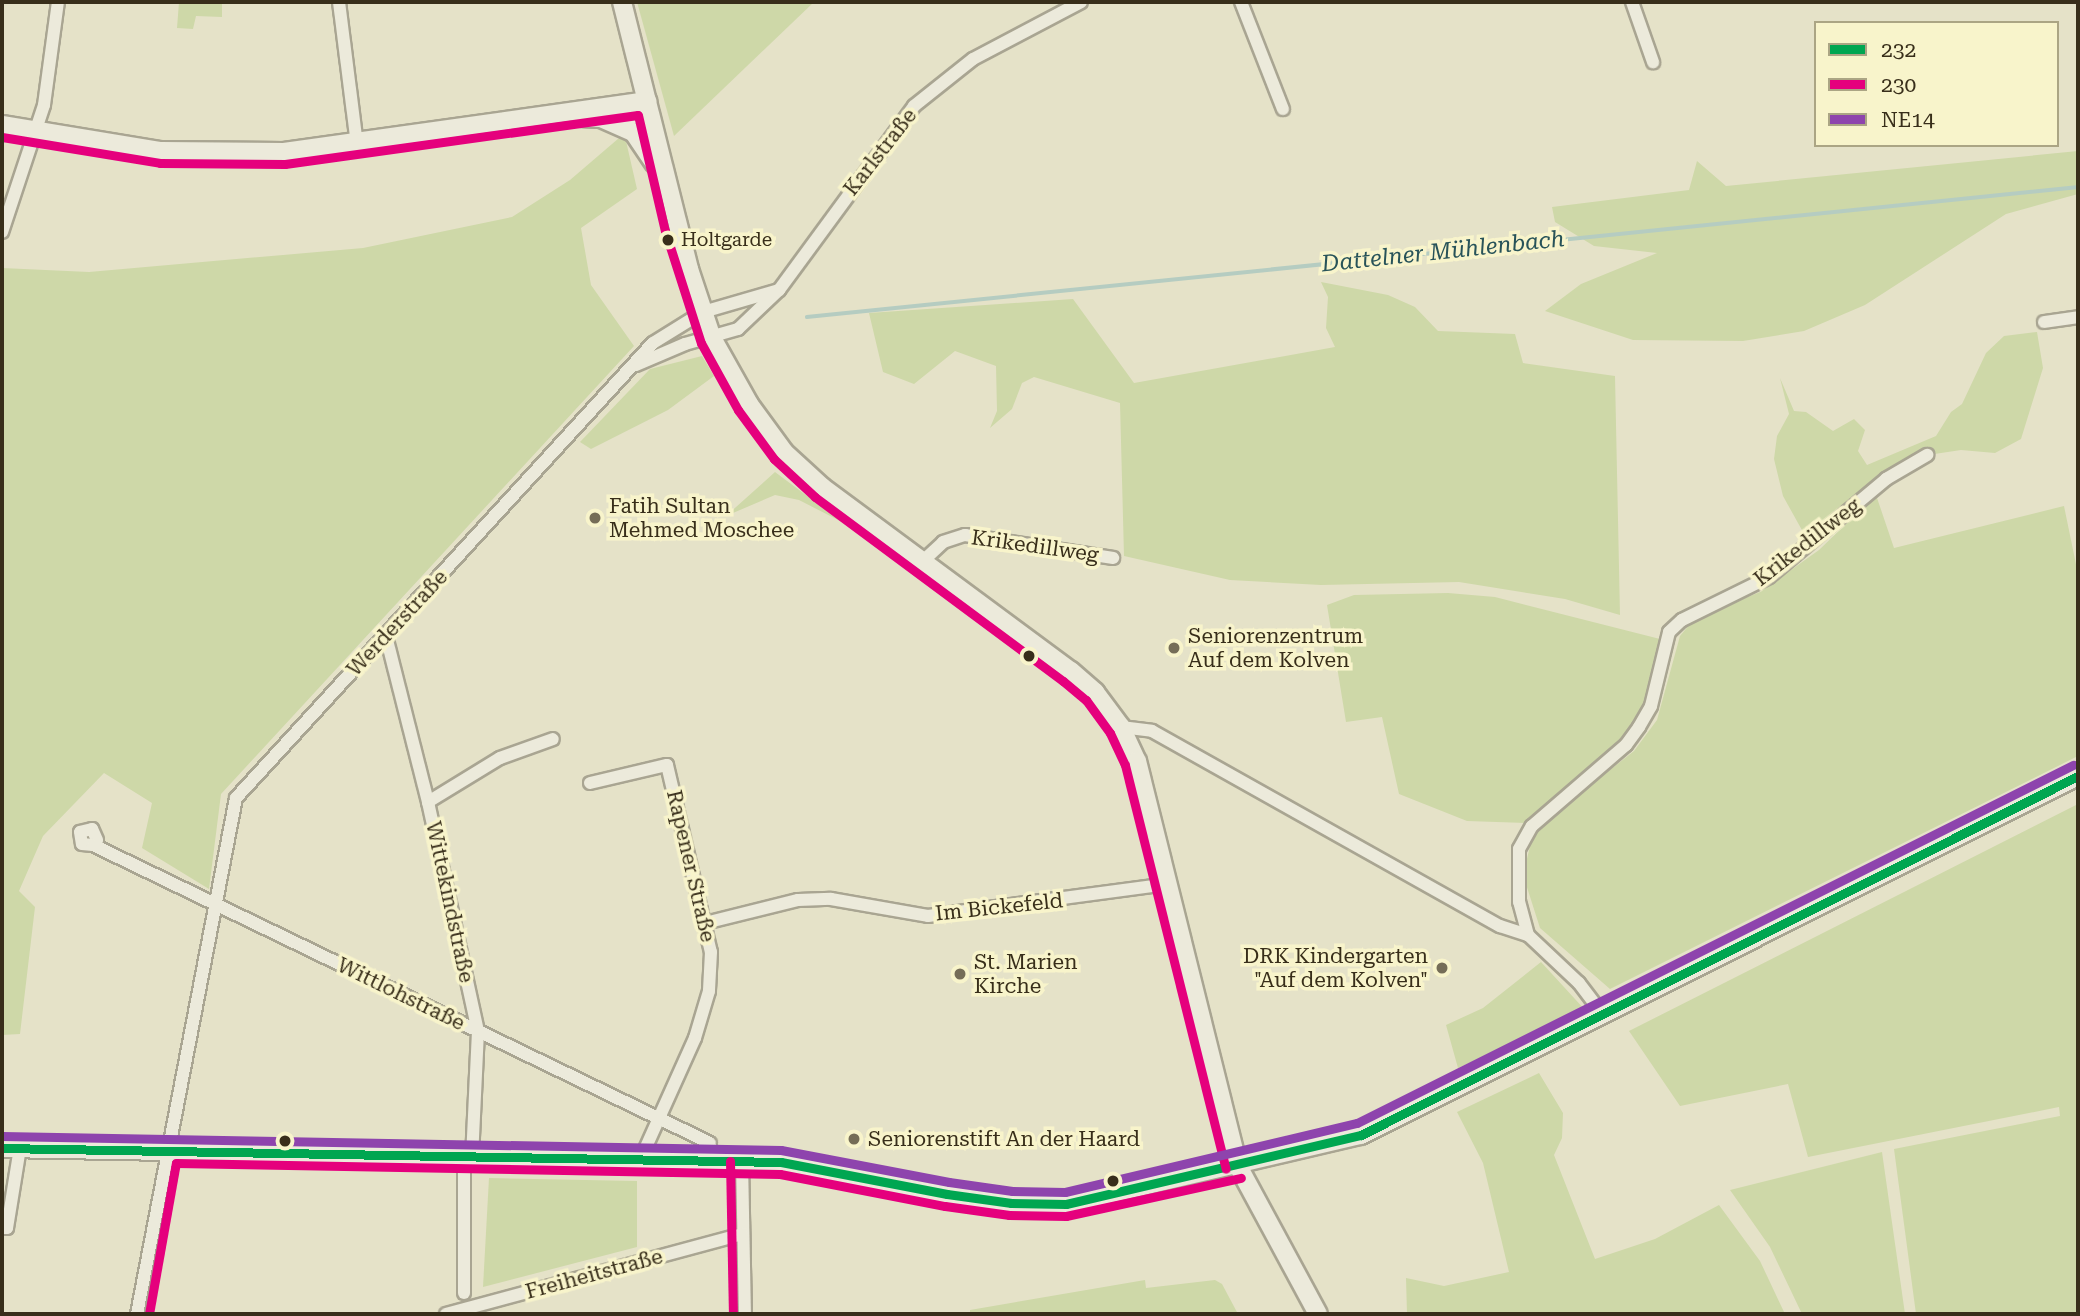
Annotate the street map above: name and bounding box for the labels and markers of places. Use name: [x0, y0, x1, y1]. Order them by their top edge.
place label: Holtgarde: [681, 229, 772, 251]
marker: Holtgarde: [661, 233, 675, 247]
place label: Fatih Sultan Mehmed Moschee: [609, 493, 794, 543]
marker: Fatih Sultan Mehmed Moschee: [587, 510, 603, 526]
place label: Seniorenzentrum Auf dem Kolven: [1188, 623, 1363, 673]
marker: Seniorenzentrum Auf dem Kolven: [1166, 640, 1182, 656]
unlabelled marker: [1022, 649, 1036, 663]
place label: DRK Kindergarten "Auf dem Kolven": [1243, 943, 1428, 993]
place label: St. Marien Kirche: [974, 949, 1078, 999]
marker: DRK Kindergarten "Auf dem Kolven": [1434, 960, 1450, 976]
marker: St. Marien Kirche: [952, 966, 968, 982]
place label: Seniorenstift An der Haard: [868, 1126, 1140, 1152]
marker: Seniorenstift An der Haard: [846, 1131, 862, 1147]
unlabelled marker: [278, 1134, 292, 1148]
unlabelled marker: [1106, 1174, 1120, 1188]

